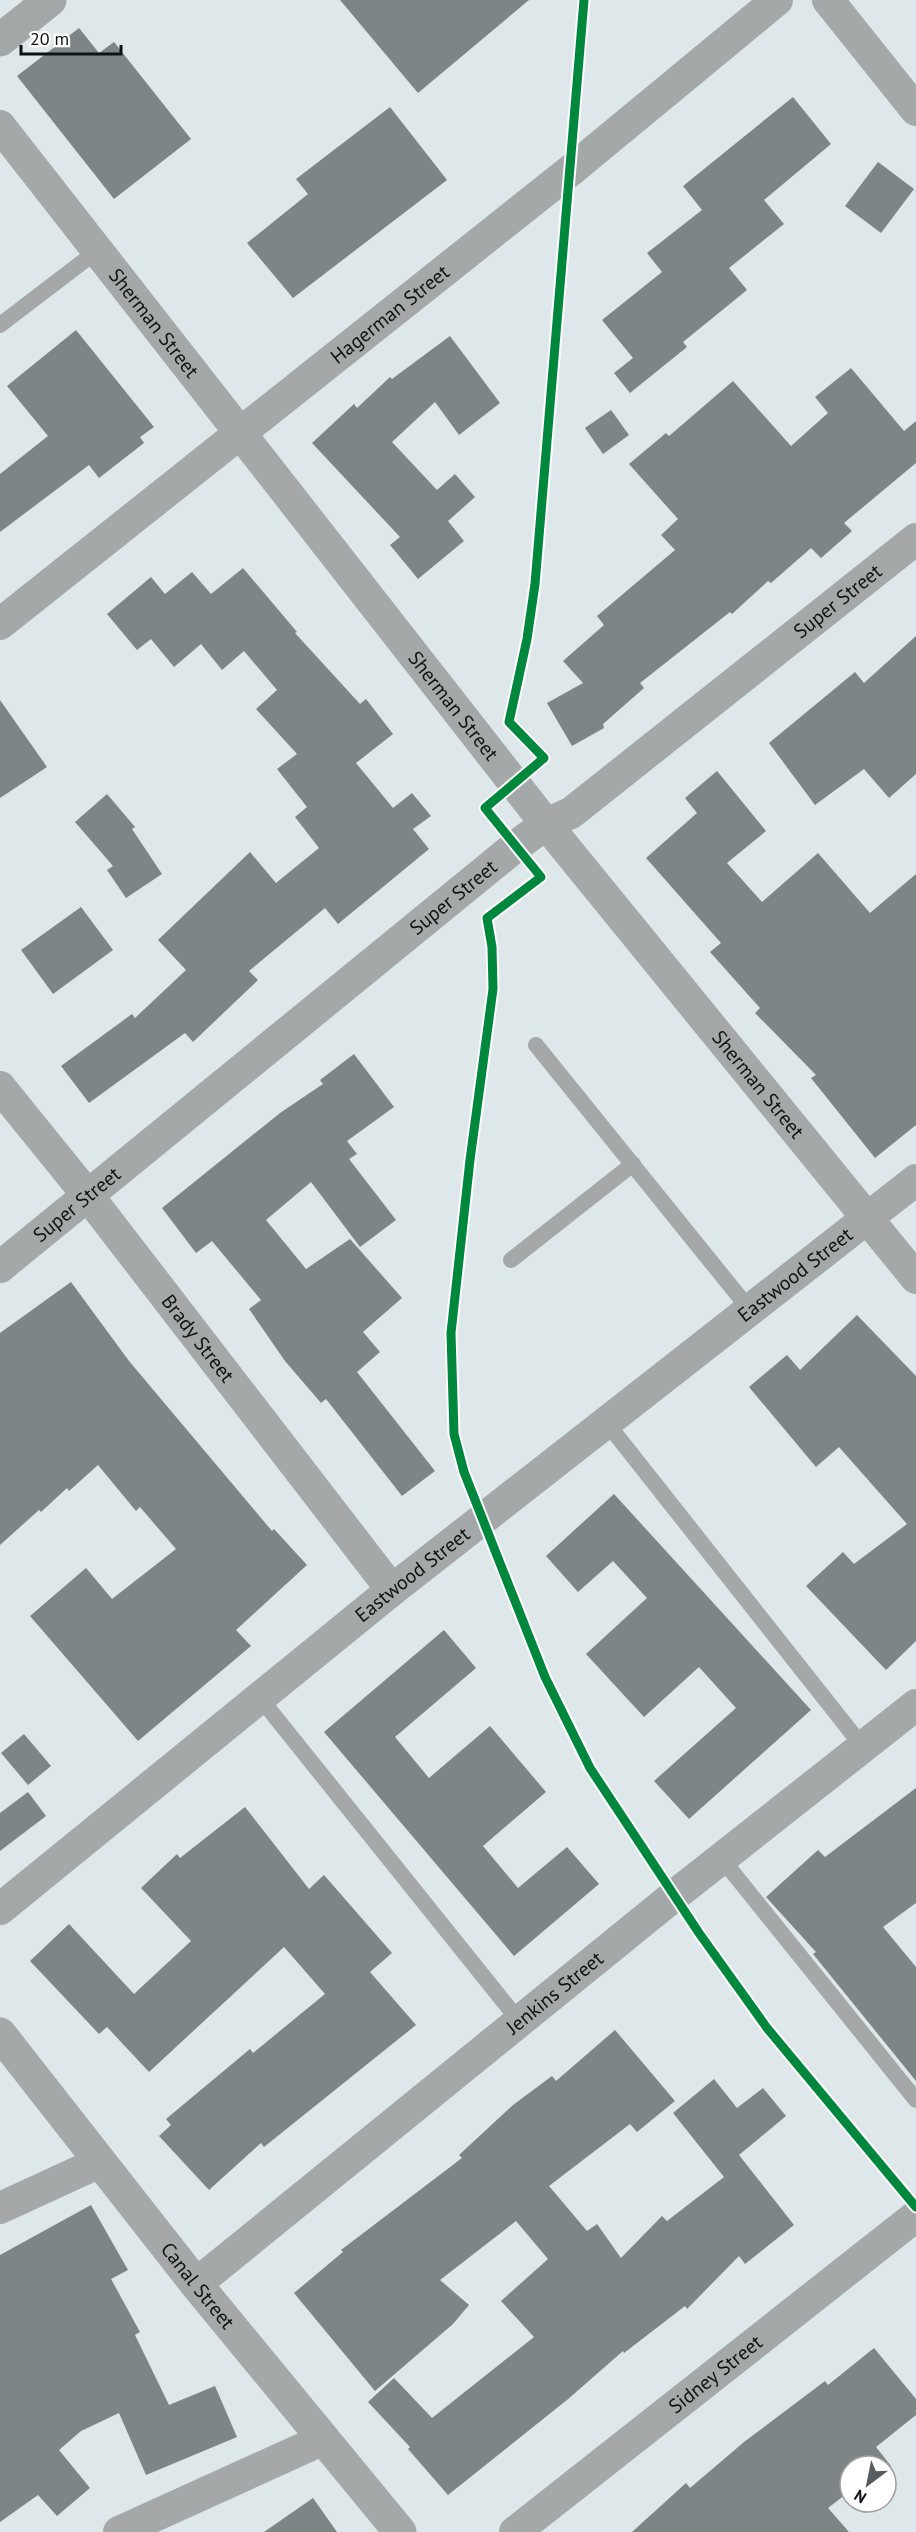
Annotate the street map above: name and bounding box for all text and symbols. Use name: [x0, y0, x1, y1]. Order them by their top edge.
scale bar: [21, 18, 122, 56]
text: 20 m: [30, 27, 69, 50]
street label: Hagerman Street: [325, 259, 455, 369]
street label: Sherman Street: [103, 263, 205, 383]
street label: Super Street: [788, 558, 887, 644]
street label: Sherman Street: [403, 646, 505, 766]
street label: Super Street: [404, 854, 503, 941]
street label: Sherman Street: [706, 1025, 810, 1144]
street label: Super Street: [28, 1161, 126, 1248]
street label: Eastwood Street: [732, 1222, 858, 1328]
street label: Brady Street: [156, 1289, 240, 1388]
street label: Eastwood Street: [350, 1521, 475, 1628]
street label: Jenkins Street: [500, 1945, 609, 2041]
street label: Canal Street: [155, 2237, 241, 2334]
street label: Sidney Street: [663, 2329, 768, 2419]
north arrow: [838, 2454, 898, 2514]
text: N: [850, 2485, 870, 2508]

